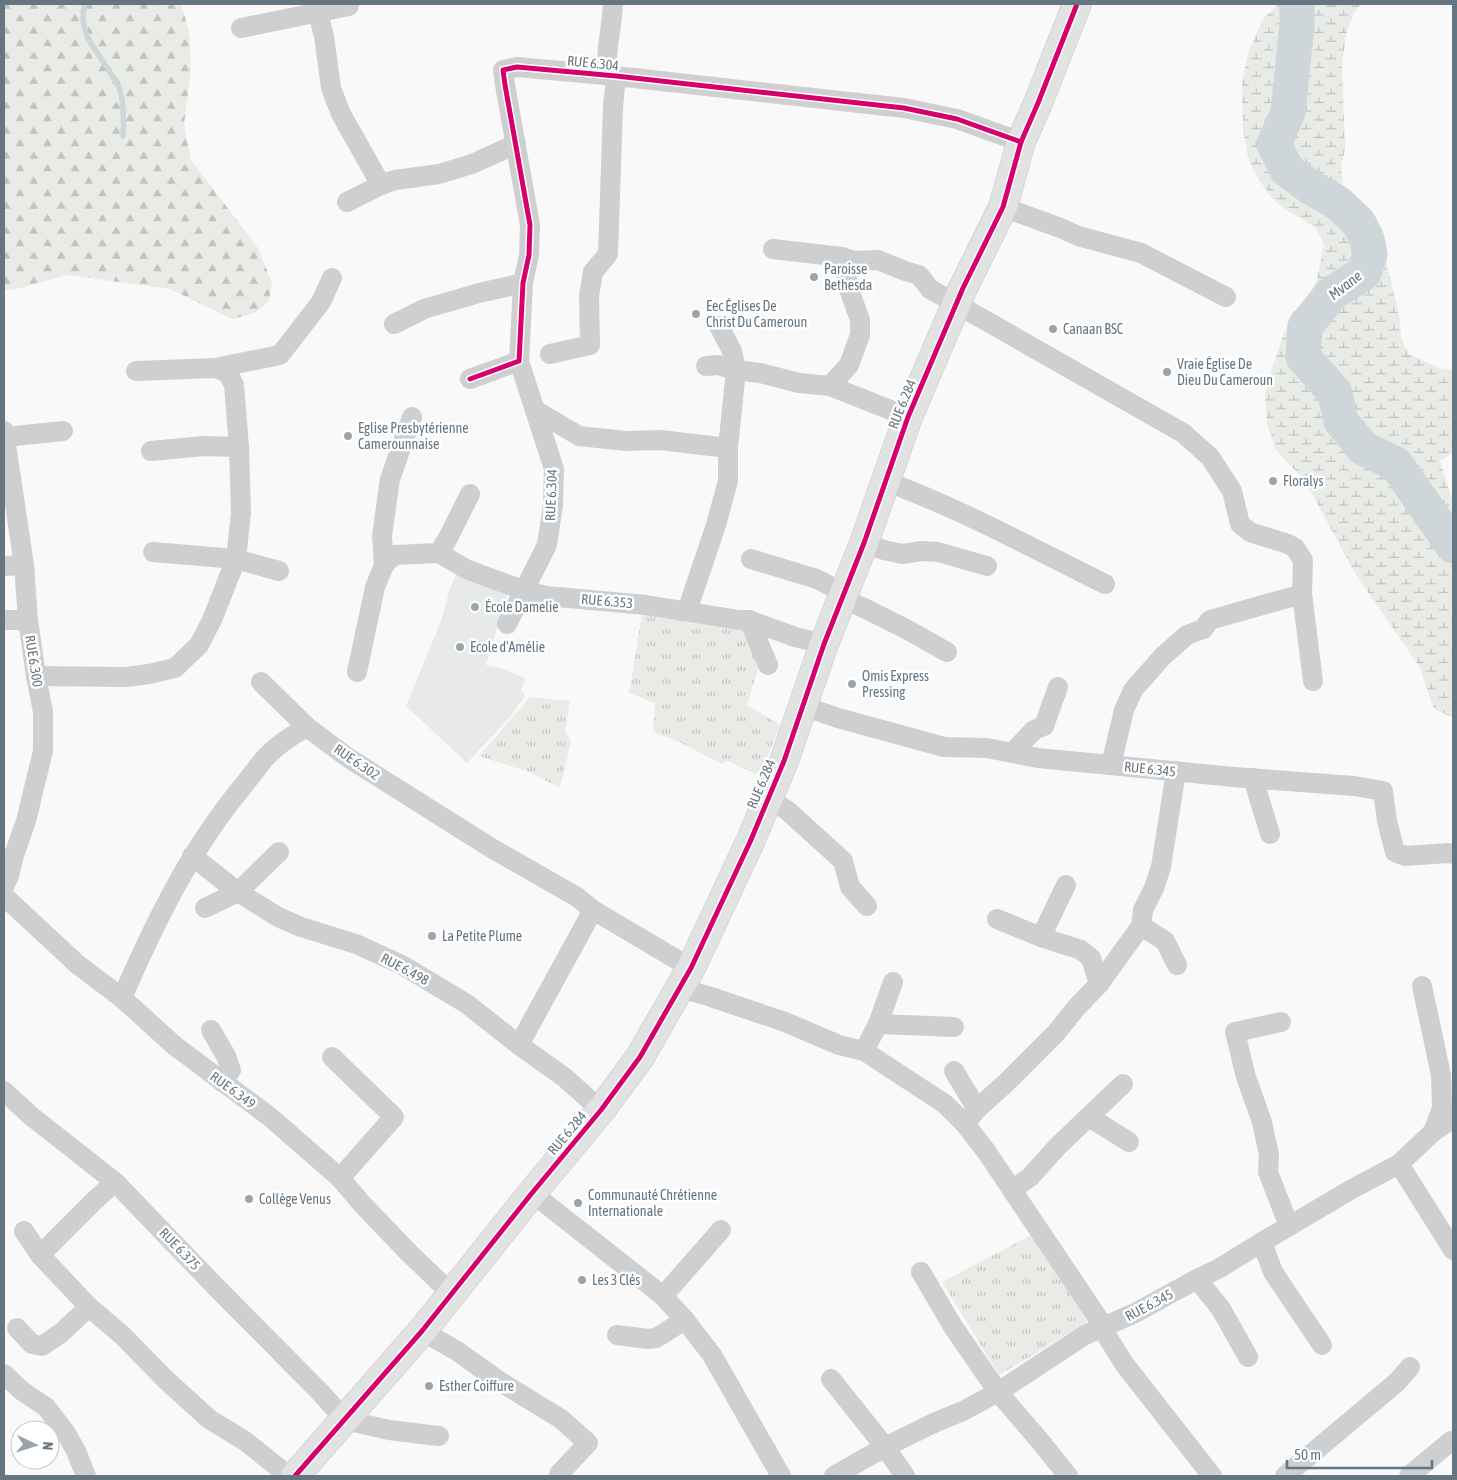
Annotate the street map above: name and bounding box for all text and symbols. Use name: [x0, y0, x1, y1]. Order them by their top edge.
street label: RUE 6.304: [566, 52, 620, 74]
place label: Paroisse Bethesda: [824, 261, 872, 293]
water label: Mvane: [1325, 267, 1365, 303]
marker: Paroisse Bethesda: [808, 271, 820, 283]
place label: Eec Églises De Christ Du Cameroun: [706, 298, 807, 330]
marker: Eec Églises De Christ Du Cameroun: [690, 308, 702, 320]
place label: Canaan BSC: [1063, 321, 1124, 337]
marker: Canaan BSC: [1047, 323, 1059, 335]
place label: Vraie Église De Dieu Du Cameroun: [1177, 356, 1273, 388]
marker: Vraie Église De Dieu Du Cameroun: [1161, 366, 1173, 378]
street label: RUE 6.284: [885, 377, 919, 431]
place label: Eglise Presbytérienne Camerounnaise: [358, 420, 469, 452]
marker: Eglise Presbytérienne Camerounnaise: [342, 430, 354, 442]
street label: RUE 6.304: [542, 468, 560, 521]
place label: Floralys: [1283, 473, 1323, 489]
marker: Floralys: [1267, 475, 1279, 487]
street label: RUE 6.353: [580, 591, 634, 611]
place label: École Damelie: [485, 599, 559, 615]
marker: École Damelie: [469, 601, 481, 613]
street label: RUE 6.300: [22, 634, 46, 688]
place label: Ecole d'Amélie: [470, 639, 545, 655]
marker: Ecole d'Amélie: [454, 641, 466, 653]
place label: Omis Express Pressing: [862, 668, 929, 700]
marker: Omis Express Pressing: [846, 678, 858, 690]
street label: RUE 6.302: [331, 741, 383, 783]
street label: RUE 6.284: [743, 757, 779, 811]
street label: RUE 6.345: [1123, 758, 1177, 780]
place label: La Petite Plume: [442, 928, 522, 944]
marker: La Petite Plume: [426, 930, 438, 942]
street label: RUE 6.498: [378, 950, 432, 988]
street label: RUE 6.349: [207, 1068, 259, 1112]
street label: RUE 6.284: [544, 1108, 590, 1158]
place label: Communauté Chrétienne Internationale: [588, 1187, 717, 1219]
place label: Collège Venus: [259, 1191, 331, 1207]
marker: Collège Venus: [243, 1193, 255, 1205]
marker: Communauté Chrétienne Internationale: [572, 1197, 584, 1209]
street label: RUE 6.375: [156, 1225, 204, 1273]
place label: Les 3 Clés: [592, 1272, 640, 1288]
marker: Les 3 Clés: [576, 1274, 588, 1286]
street label: RUE 6.345: [1122, 1286, 1176, 1324]
place label: Esther Coiffure: [439, 1378, 514, 1394]
marker: Esther Coiffure: [423, 1380, 435, 1392]
north arrow: [10, 1420, 60, 1470]
scale bar: [1287, 1438, 1432, 1470]
text: N: [40, 1441, 56, 1451]
text: 50 m: [1294, 1446, 1321, 1463]

